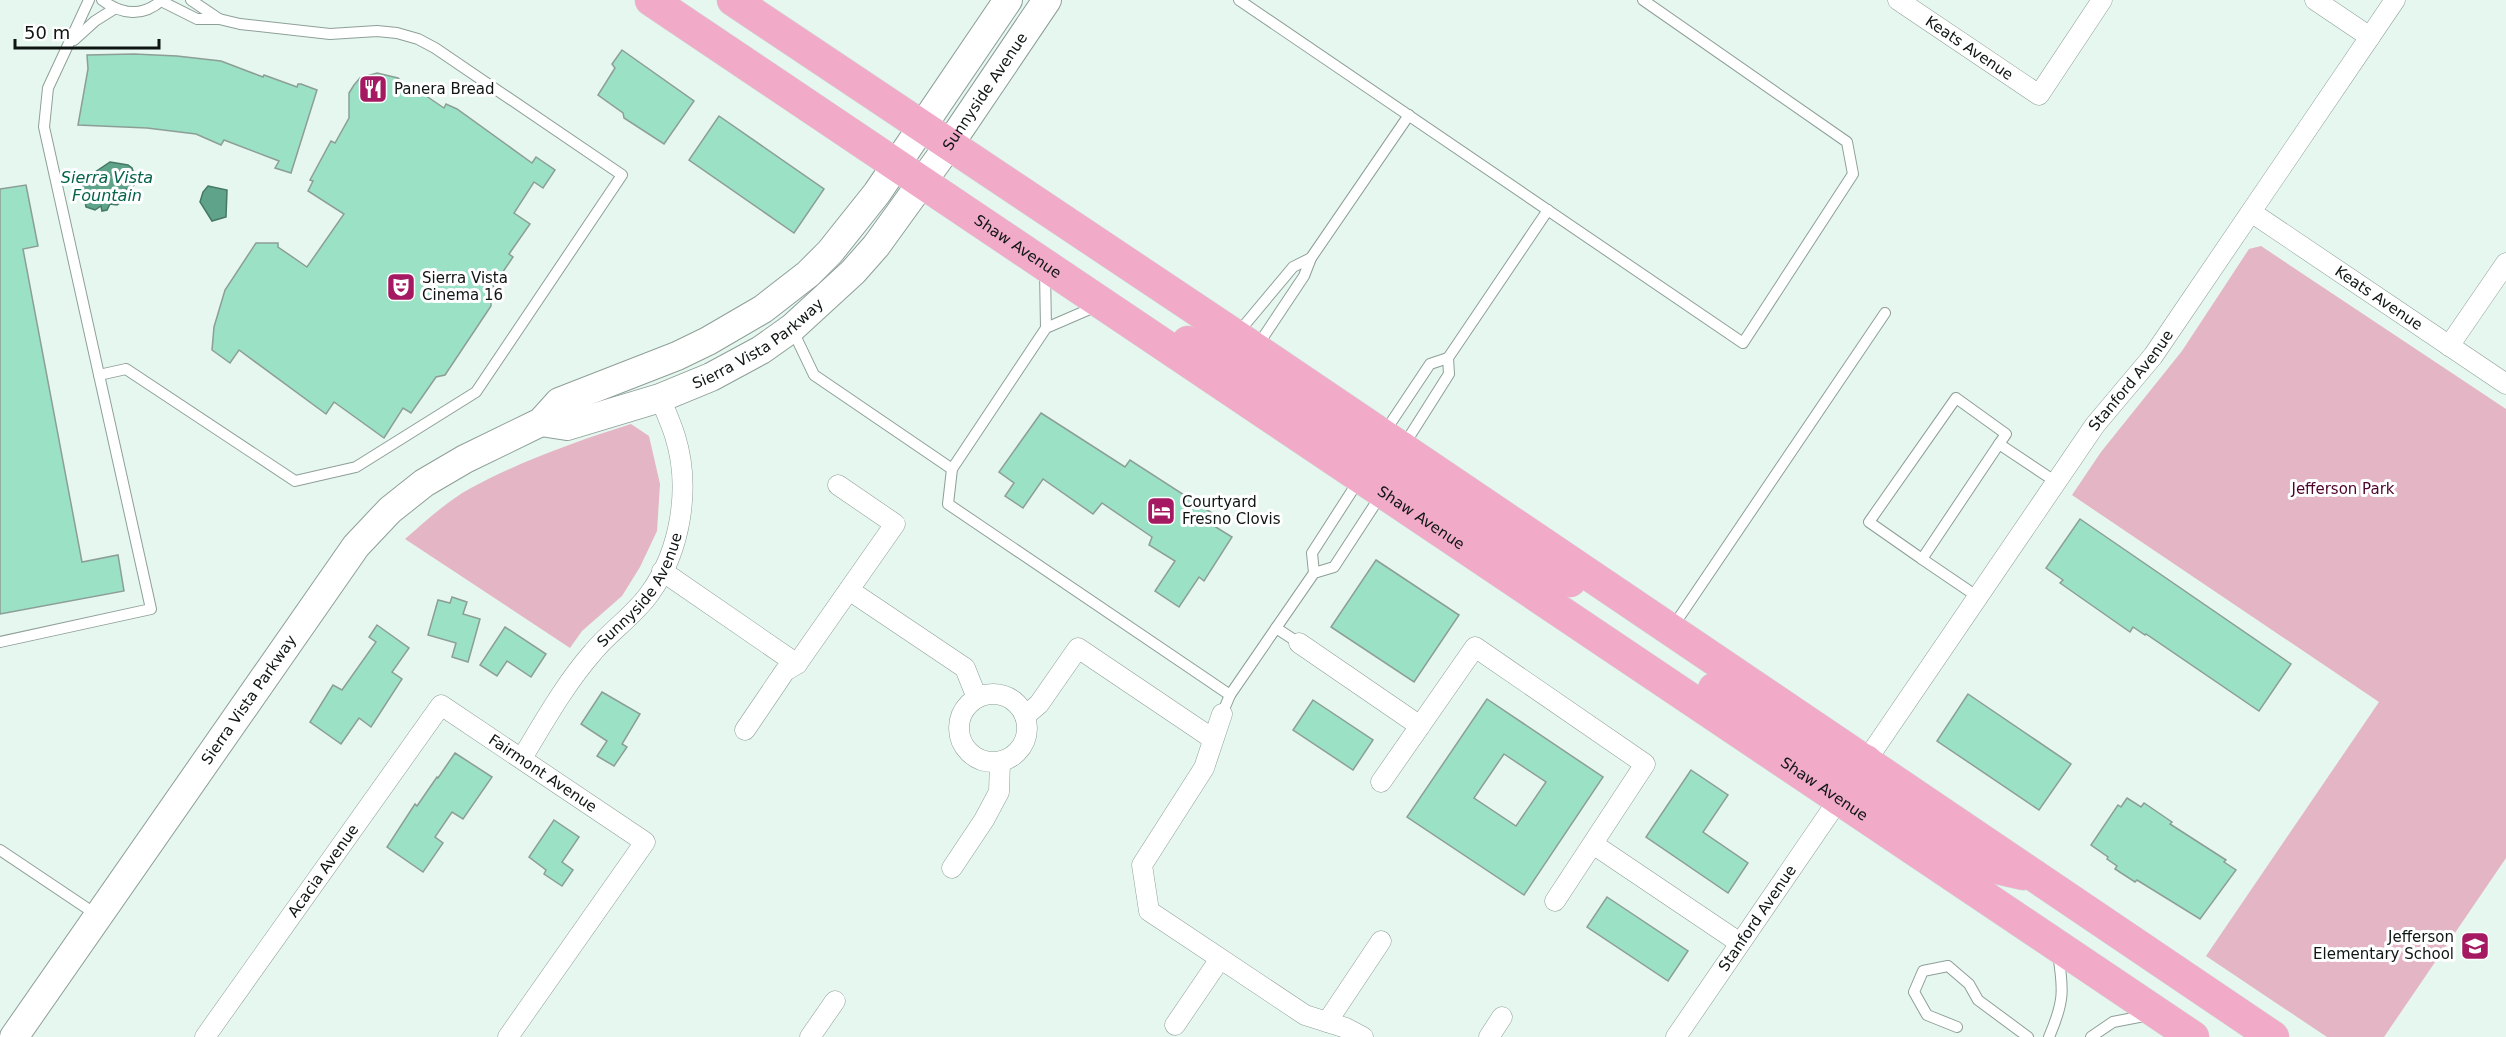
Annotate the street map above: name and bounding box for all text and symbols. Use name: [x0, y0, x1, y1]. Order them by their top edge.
scale bar: [15, 12, 159, 50]
street label: Keats Avenue: [1922, 12, 2017, 84]
text: 50 m: [24, 22, 70, 43]
street label: Sunnyside Avenue: [939, 29, 1031, 154]
restaurant icon: Panera Bread: [357, 73, 389, 105]
place label: Panera Bread: [394, 80, 495, 98]
water label: Sierra Vista Fountain: [61, 168, 153, 205]
street label: Shaw Avenue: [971, 211, 1065, 282]
street label: Keats Avenue: [2331, 262, 2426, 334]
place label: Sierra Vista Cinema 16: [422, 269, 508, 304]
theatre icon: Sierra Vista Cinema 16: [385, 271, 417, 303]
street label: Sierra Vista Parkway: [690, 295, 827, 393]
street label: Stanford Avenue: [2085, 327, 2177, 434]
park label: Jefferson Park: [2290, 480, 2395, 498]
street label: Shaw Avenue: [1374, 482, 1468, 554]
place label: Courtyard Fresno Clovis: [1182, 493, 1281, 528]
hotel icon: Courtyard Fresno Clovis: [1145, 495, 1177, 527]
street label: Sunnyside Avenue: [593, 531, 686, 651]
street label: Sierra Vista Parkway: [198, 631, 300, 768]
street label: Fairmont Avenue: [485, 731, 600, 816]
street label: Shaw Avenue: [1777, 753, 1871, 825]
street label: Acacia Avenue: [284, 821, 362, 921]
street label: Stanford Avenue: [1715, 862, 1800, 975]
place label: Jefferson Elementary School: [2313, 928, 2454, 963]
school or university icon: Jefferson Elementary School: [2459, 930, 2491, 962]

